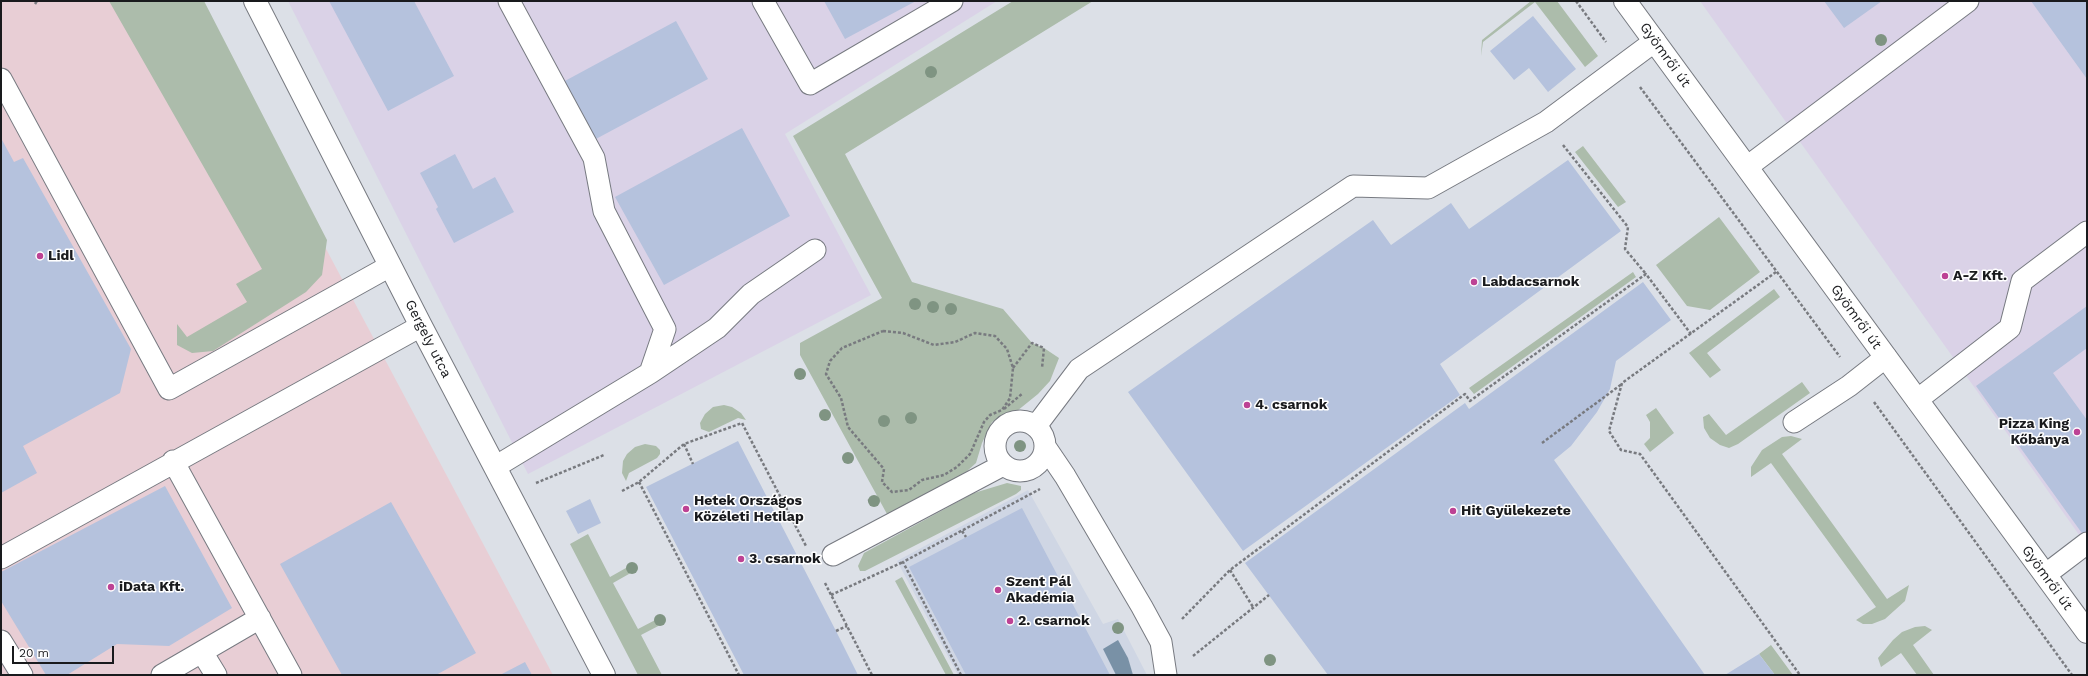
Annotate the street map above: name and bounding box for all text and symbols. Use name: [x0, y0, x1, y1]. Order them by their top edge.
street label: Gyömrői út: [1636, 19, 1694, 91]
place label: Lidl: [48, 248, 74, 264]
marker: Lidl: [35, 251, 45, 261]
place label: A-Z Kft.: [1953, 268, 2007, 284]
marker: A-Z Kft.: [1940, 271, 1950, 281]
place label: Labdacsarnok: [1482, 274, 1579, 290]
marker: Labdacsarnok: [1469, 277, 1479, 287]
street label: Gyömrői út: [1827, 281, 1885, 353]
street label: Gergely utca: [401, 297, 455, 381]
place label: 4. csarnok: [1255, 397, 1327, 413]
marker: 4. csarnok: [1242, 400, 1252, 410]
place label: Pizza King Kőbánya: [1999, 416, 2069, 448]
marker: Pizza King Kőbánya: [2072, 427, 2082, 437]
place label: Hetek Országos Közéleti Hetilap: [694, 493, 804, 526]
place label: Hit Gyülekezete: [1461, 503, 1571, 519]
marker: Hetek Országos Közéleti Hetilap: [681, 504, 691, 514]
marker: Hit Gyülekezete: [1448, 506, 1458, 516]
street label: Gyömrői út: [2018, 542, 2076, 614]
place label: 3. csarnok: [749, 551, 821, 567]
marker: 3. csarnok: [736, 554, 746, 564]
place label: Szent Pál Akadémia: [1006, 574, 1074, 606]
place label: iData Kft.: [119, 579, 184, 595]
marker: iData Kft.: [106, 582, 116, 592]
marker: Szent Pál Akadémia: [993, 585, 1003, 595]
place label: 2. csarnok: [1018, 613, 1090, 629]
marker: 2. csarnok: [1005, 616, 1015, 626]
scale bar: [14, 638, 116, 664]
text: 20 m: [19, 646, 49, 660]

